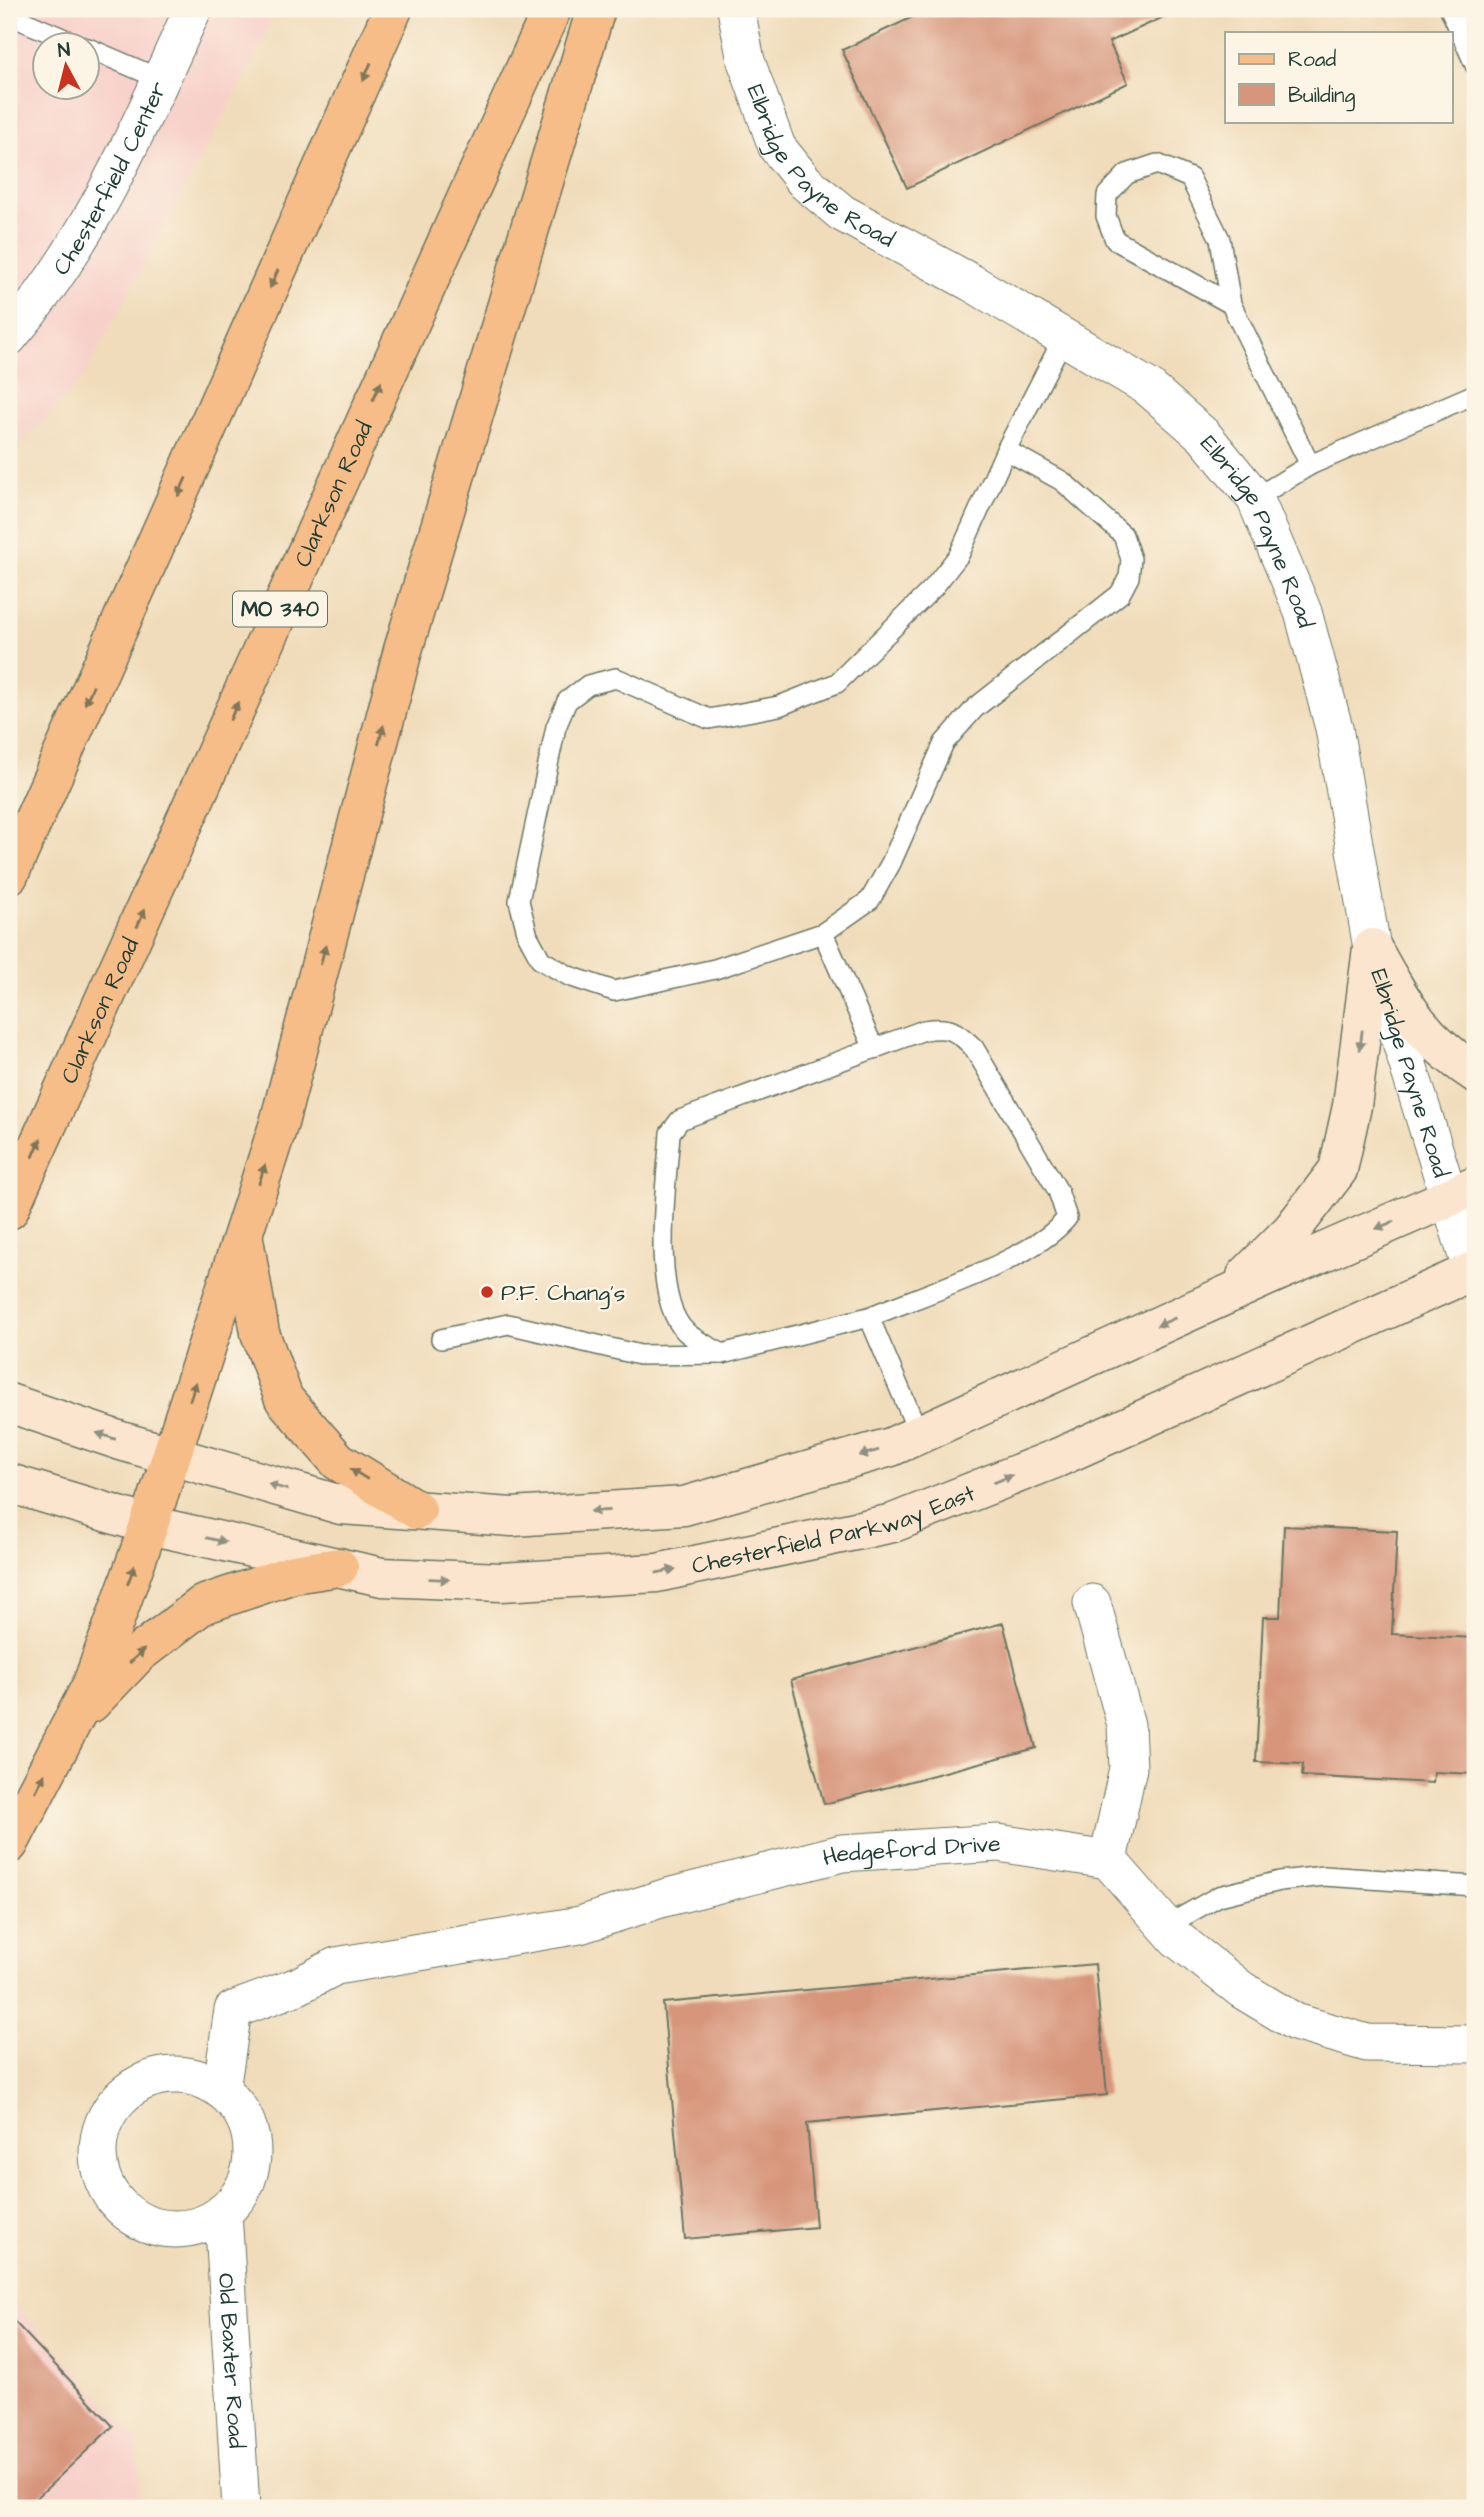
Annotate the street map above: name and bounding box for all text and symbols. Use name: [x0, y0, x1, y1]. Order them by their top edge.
north arrow: [32, 32, 102, 102]
legend: [1225, 32, 1452, 122]
text: N: [57, 36, 72, 65]
text: Road: [1288, 45, 1336, 74]
one-way arrow: [361, 61, 372, 82]
street label: Chesterfield Center: [46, 76, 175, 281]
street label: Elbridge Payne Road: [739, 80, 900, 256]
text: Building: [1288, 81, 1356, 112]
one-way arrow: [268, 269, 280, 289]
one-way arrow: [371, 381, 383, 401]
street label: Clarkson Road: [287, 416, 381, 572]
street label: Elbridge Payne Road: [1193, 429, 1322, 631]
one-way arrow: [176, 477, 187, 498]
road number: MO 340: [233, 592, 327, 626]
one-way arrow: [83, 685, 95, 705]
one-way arrow: [229, 700, 240, 721]
one-way arrow: [376, 724, 387, 746]
one-way arrow: [135, 908, 147, 928]
street label: Clarkson Road: [53, 933, 147, 1089]
one-way arrow: [318, 944, 329, 966]
street label: Elbridge Payne Road: [1362, 965, 1457, 1182]
one-way arrow: [1355, 1029, 1366, 1051]
one-way arrow: [32, 1137, 43, 1158]
one-way arrow: [258, 1163, 268, 1184]
one-way arrow: [1374, 1220, 1395, 1231]
place label: P.F. Chang's: [501, 1277, 625, 1310]
marker: P.F. Chang's: [479, 1284, 495, 1300]
one-way arrow: [1156, 1316, 1176, 1328]
one-way arrow: [188, 1380, 198, 1401]
one-way arrow: [96, 1430, 117, 1441]
one-way arrow: [858, 1449, 879, 1459]
one-way arrow: [350, 1467, 369, 1480]
one-way arrow: [993, 1474, 1014, 1485]
street label: Chesterfield Parkway East: [689, 1477, 980, 1582]
one-way arrow: [267, 1481, 288, 1491]
one-way arrow: [588, 1506, 610, 1517]
one-way arrow: [205, 1534, 227, 1545]
one-way arrow: [126, 1565, 137, 1586]
one-way arrow: [655, 1565, 677, 1576]
one-way arrow: [429, 1574, 451, 1585]
one-way arrow: [128, 1648, 146, 1664]
one-way arrow: [34, 1773, 46, 1793]
street label: Hedgeford Drive: [819, 1828, 1002, 1874]
street label: Old Baxter Road: [210, 2272, 252, 2450]

